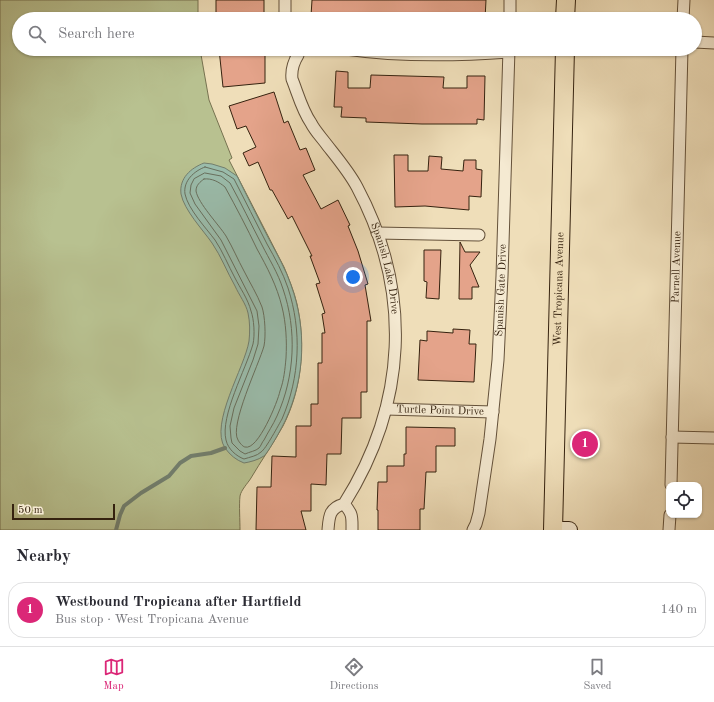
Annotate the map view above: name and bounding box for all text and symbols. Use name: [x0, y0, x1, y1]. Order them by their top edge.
search box: [12, 12, 702, 56]
icon: search: [26, 23, 48, 45]
text: Search here: [58, 27, 135, 42]
street label: Spanish Lake Drive: [369, 221, 400, 315]
street label: Parnell Avenue: [670, 231, 683, 303]
street label: West Tropicana Avenue: [552, 232, 566, 346]
street label: Spanish Gate Drive: [494, 244, 508, 337]
your location: [343, 267, 363, 287]
street label: Turtle Point Drive: [396, 404, 484, 417]
pin: 1: [572, 429, 598, 459]
map controls: [666, 482, 702, 518]
button: locate: [666, 482, 702, 518]
scale bar: [12, 502, 115, 521]
text: 50 m: [18, 505, 43, 516]
text: Nearby: [16, 548, 71, 565]
text: Westbound Tropicana after Hartfield: [55, 595, 302, 610]
text: 1: [26, 603, 34, 616]
text: 140 m: [660, 603, 697, 616]
text: Bus stop · West Tropicana Avenue: [55, 613, 249, 626]
tab: Map: [103, 656, 125, 694]
tab: Directions: [330, 656, 378, 694]
tab: Saved: [583, 656, 611, 694]

